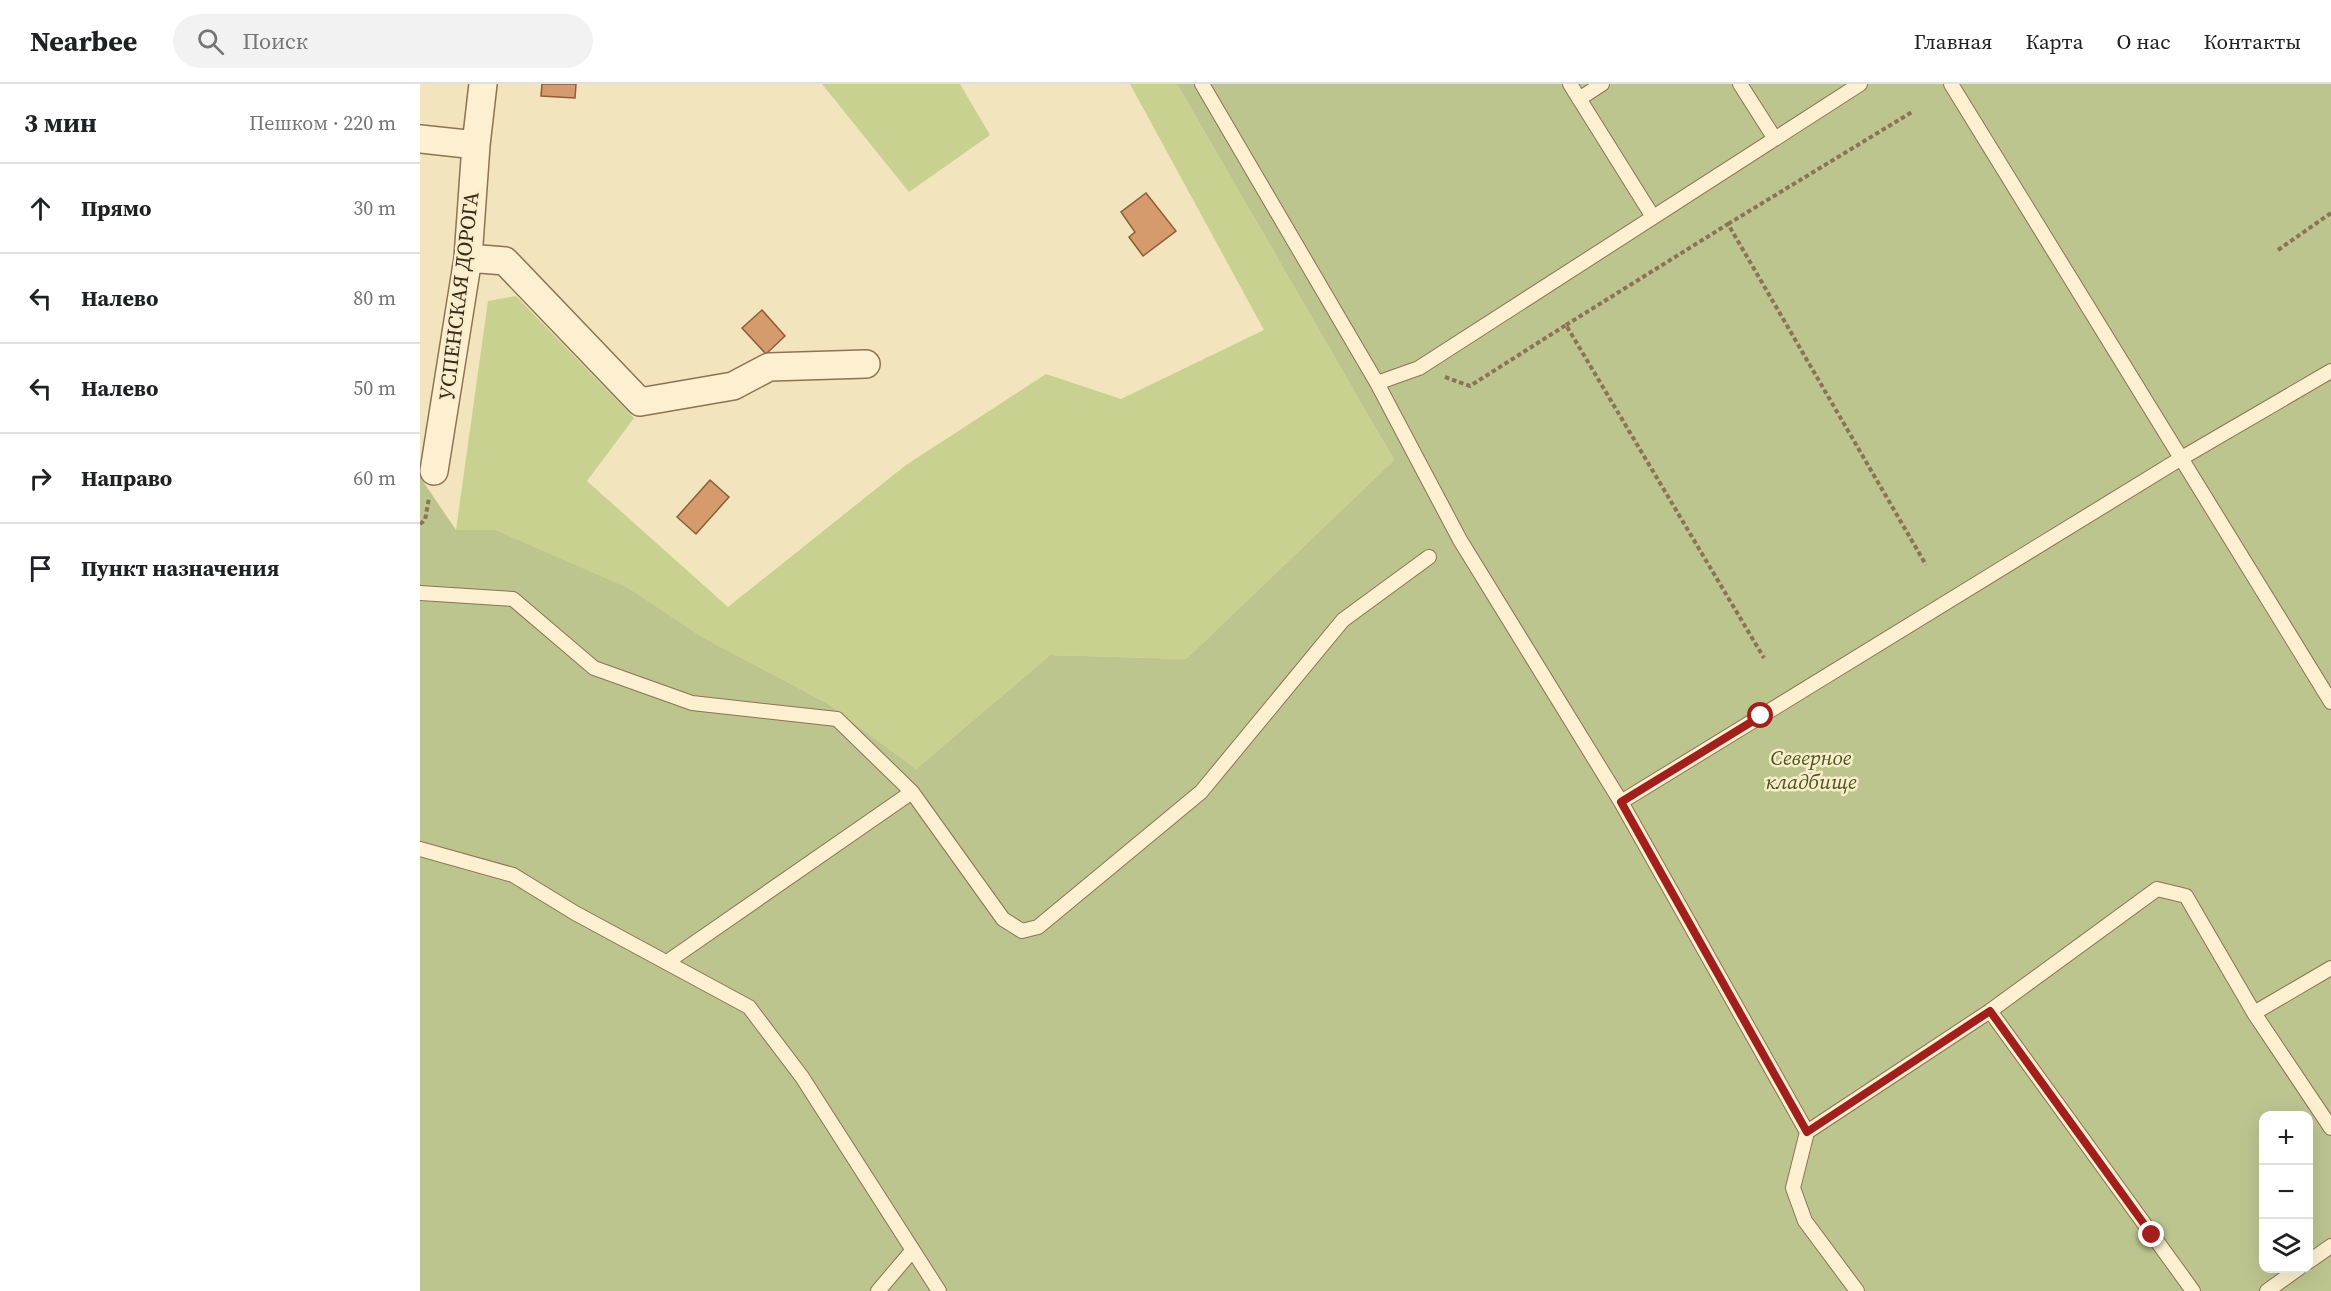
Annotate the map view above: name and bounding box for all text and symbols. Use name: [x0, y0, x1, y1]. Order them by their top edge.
search box: [173, 14, 593, 68]
text: Nearbee: [30, 22, 137, 60]
icon: search: [194, 25, 227, 58]
text: Поиск: [242, 26, 308, 56]
text: Главная: [1914, 27, 1992, 56]
text: Карта: [2025, 27, 2083, 56]
text: О нас: [2116, 27, 2170, 56]
text: Контакты: [2203, 27, 2301, 56]
text: 3 мин: [24, 105, 97, 141]
text: Пешком · 220 m: [249, 109, 396, 137]
street label: УСПЕНСКАЯ ДОРОГА: [431, 190, 486, 402]
icon: ahead: [24, 192, 57, 225]
text: Прямо: [81, 193, 151, 223]
text: 30 m: [353, 194, 396, 222]
icon: left: [24, 282, 57, 315]
text: Налево: [81, 283, 158, 313]
text: 80 m: [353, 284, 396, 312]
icon: left: [24, 372, 57, 405]
text: Налево: [81, 373, 158, 403]
text: 50 m: [353, 374, 396, 402]
icon: right: [24, 462, 57, 495]
text: Направо: [81, 463, 172, 493]
text: 60 m: [353, 464, 396, 492]
icon: arrive: [24, 552, 57, 585]
text: Пункт назначения: [81, 553, 279, 583]
route start: [1747, 702, 1773, 728]
park label: Северное кладбище: [1766, 743, 1857, 796]
map controls: [2259, 1111, 2313, 1273]
button: +: [2259, 1111, 2313, 1165]
button: −: [2259, 1165, 2313, 1219]
button: layers: [2259, 1219, 2313, 1273]
route end: [2138, 1221, 2164, 1247]

